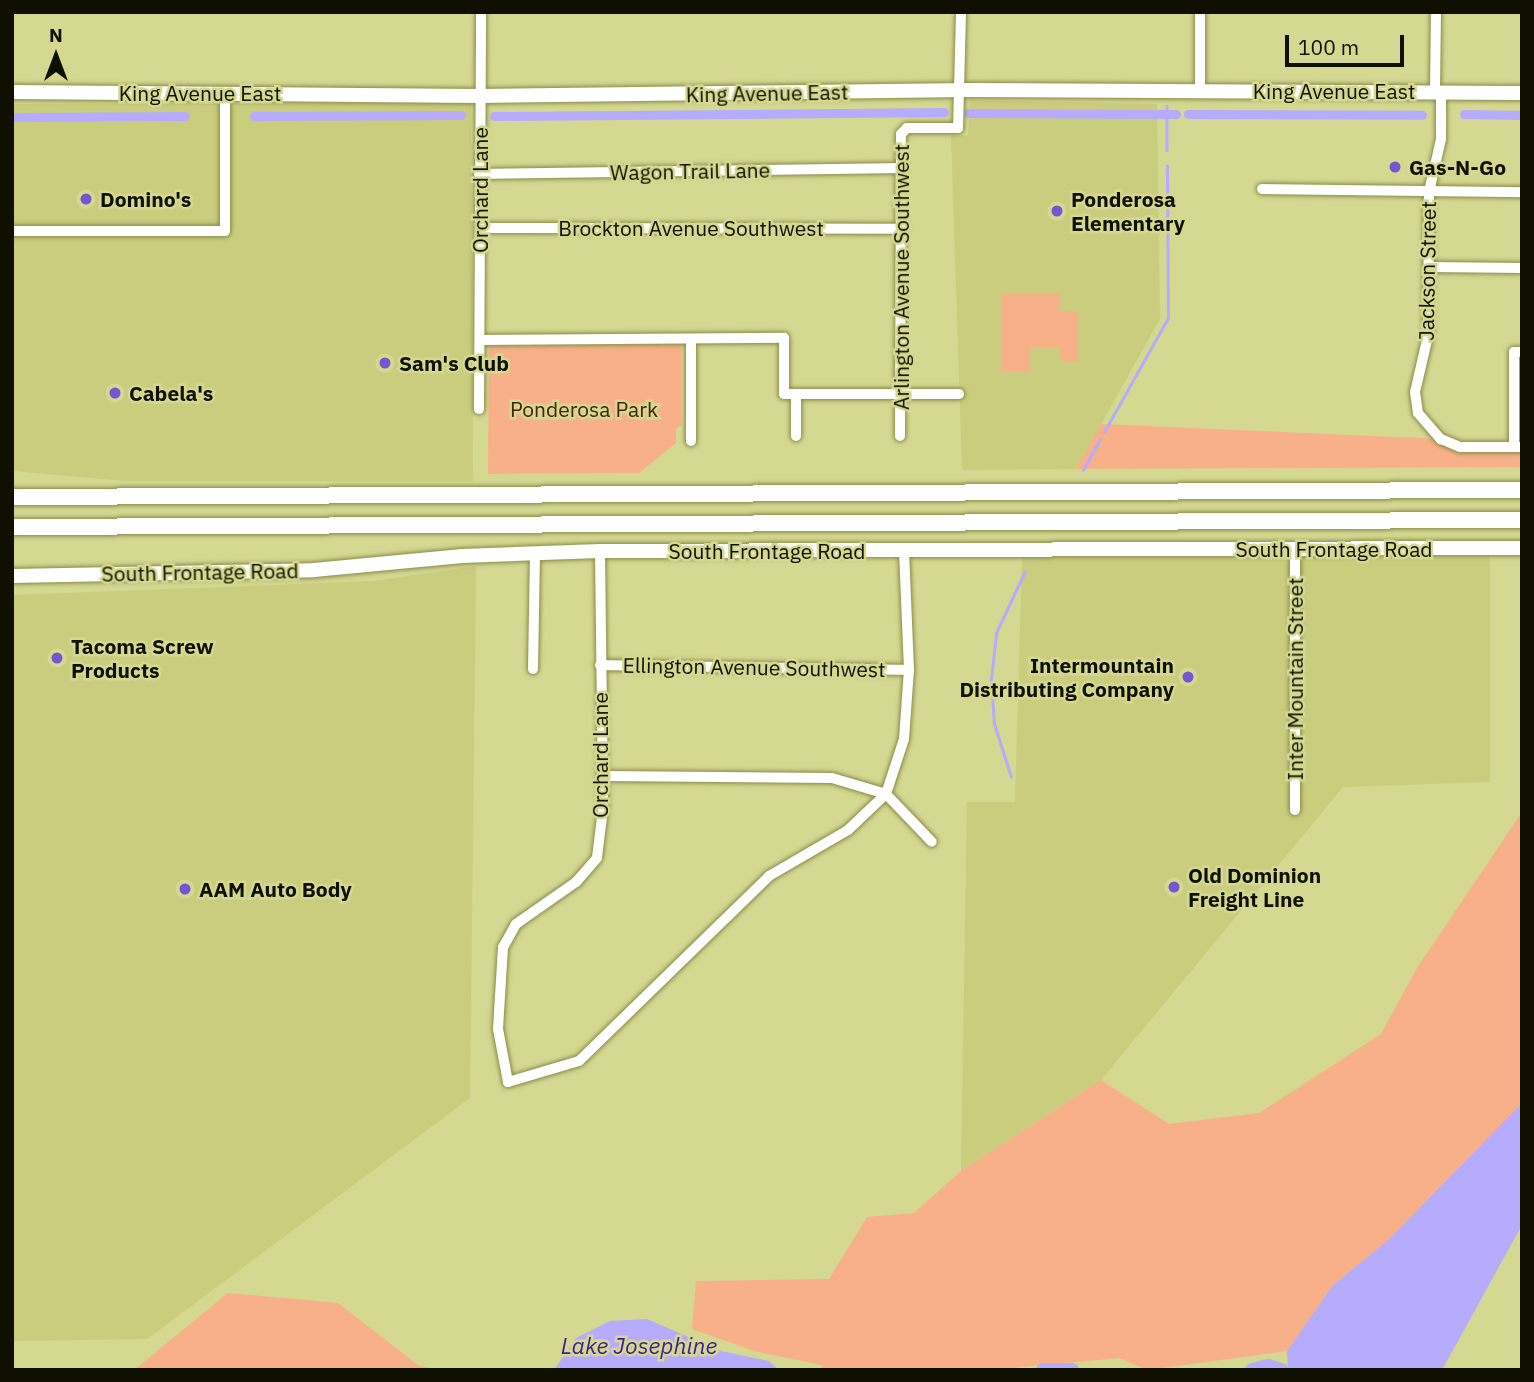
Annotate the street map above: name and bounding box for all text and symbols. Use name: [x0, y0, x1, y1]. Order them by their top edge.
north arrow: [21, 21, 91, 91]
scale bar: [1289, 21, 1408, 65]
text: N: [49, 23, 63, 47]
text: 100 m: [1298, 33, 1359, 61]
street label: King Avenue East: [1253, 78, 1415, 104]
street label: King Avenue East: [686, 79, 848, 107]
street label: King Avenue East: [119, 80, 281, 106]
street label: Orchard Lane: [467, 127, 493, 253]
street label: Arlington Avenue Southwest: [888, 144, 914, 410]
place label: Gas-N-Go: [1409, 154, 1506, 180]
street label: Wagon Trail Lane: [610, 157, 770, 185]
marker: Gas-N-Go: [1387, 159, 1403, 175]
place label: Domino's: [100, 186, 191, 212]
place label: Ponderosa Elementary: [1071, 186, 1185, 236]
marker: Domino's: [78, 191, 94, 207]
street label: Jackson Street: [1413, 201, 1441, 341]
marker: Ponderosa Elementary: [1049, 203, 1065, 219]
street label: Brockton Avenue Southwest: [558, 215, 824, 241]
place label: Sam's Club: [399, 350, 509, 376]
marker: Sam's Club: [377, 355, 393, 371]
place label: Cabela's: [129, 380, 213, 406]
marker: Cabela's: [107, 385, 123, 401]
park label: Ponderosa Park: [510, 396, 658, 422]
street label: South Frontage Road: [1235, 536, 1433, 562]
street label: South Frontage Road: [668, 538, 866, 564]
street label: South Frontage Road: [101, 558, 299, 586]
street label: Inter Mountain Street: [1282, 578, 1308, 780]
place label: Tacoma Screw Products: [71, 633, 214, 683]
marker: Tacoma Screw Products: [49, 650, 65, 666]
street label: Ellington Avenue Southwest: [622, 652, 886, 682]
place label: Intermountain Distributing Company: [959, 652, 1174, 702]
marker: Intermountain Distributing Company: [1180, 669, 1196, 685]
street label: Orchard Lane: [587, 692, 613, 818]
place label: Old Dominion Freight Line: [1188, 862, 1321, 912]
place label: AAM Auto Body: [199, 876, 352, 902]
marker: Old Dominion Freight Line: [1166, 879, 1182, 895]
marker: AAM Auto Body: [177, 881, 193, 897]
water label: Lake Josephine: [561, 1331, 717, 1359]

